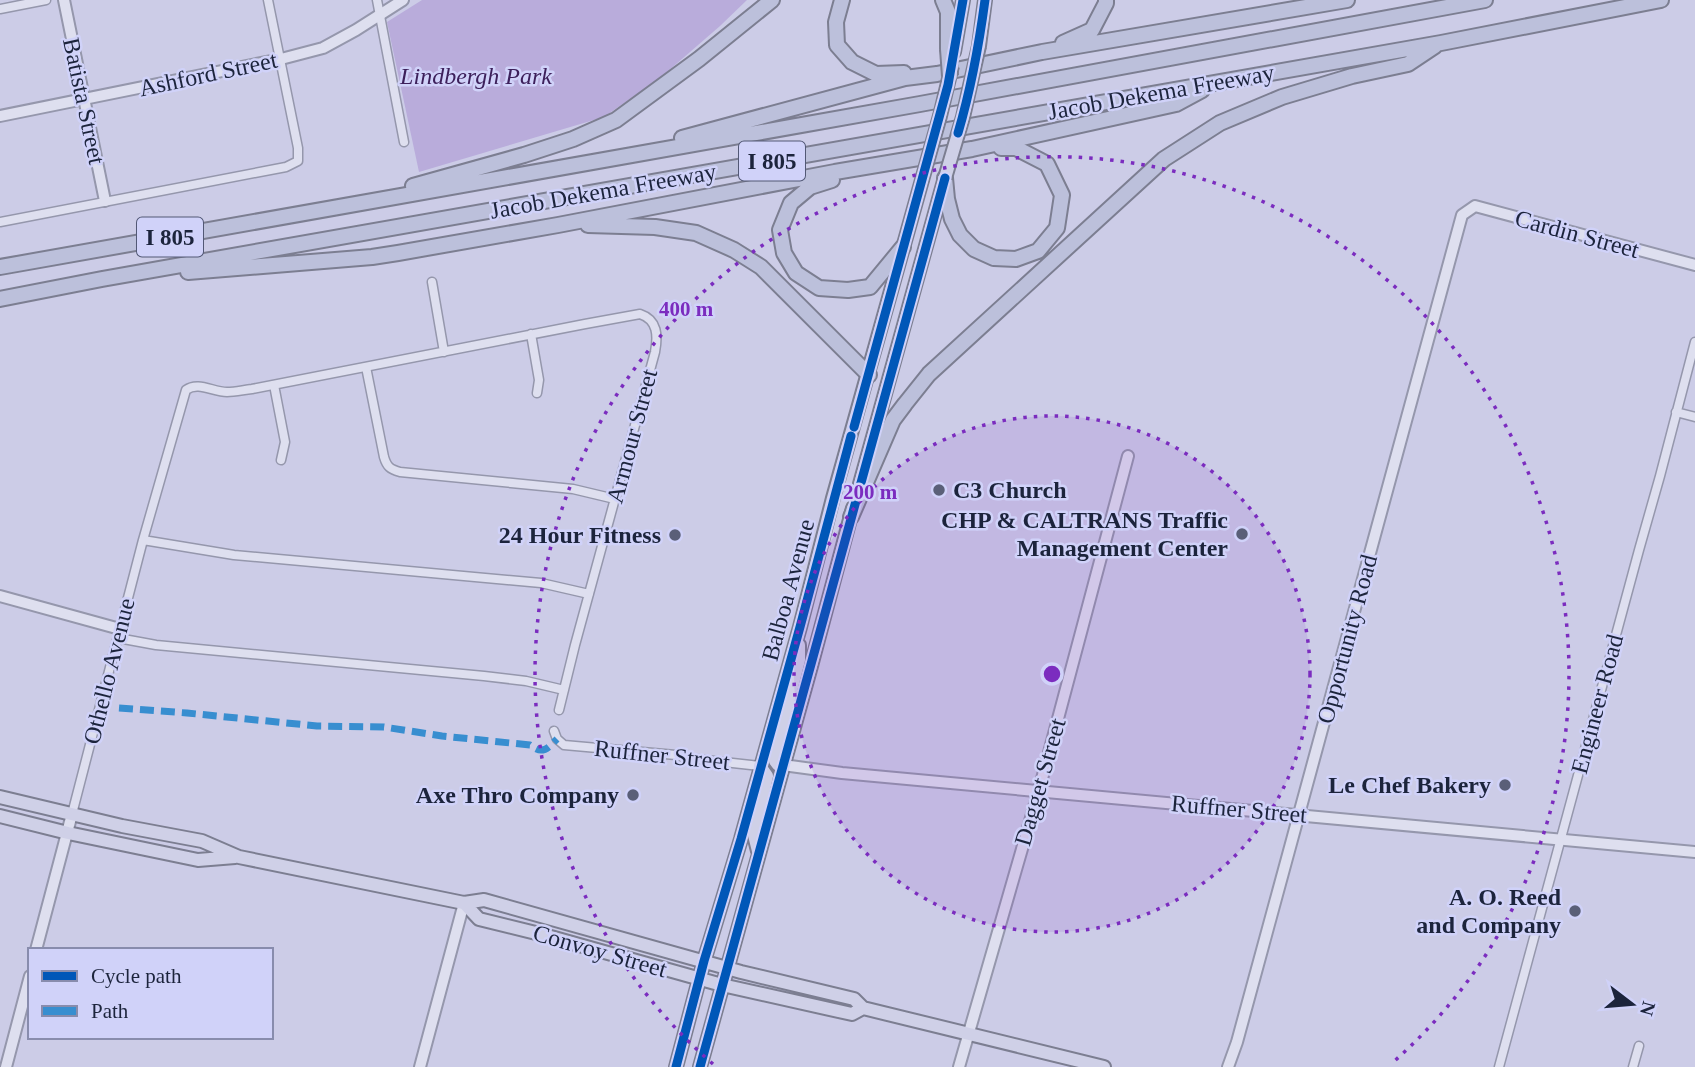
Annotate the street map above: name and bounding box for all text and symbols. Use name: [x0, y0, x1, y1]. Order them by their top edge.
street label: Batista Street: [58, 35, 110, 167]
street label: Ashford Street: [137, 47, 280, 101]
street label: Jacob Dekema Freeway: [1046, 59, 1276, 125]
park label: Lindbergh Park: [399, 63, 552, 89]
road number: I 805: [739, 142, 805, 180]
street label: Jacob Dekema Freeway: [488, 158, 718, 224]
street label: Cardin Street: [1512, 205, 1642, 263]
road number: I 805: [137, 218, 203, 256]
text: 400 m: [659, 297, 714, 321]
street label: Armour Street: [602, 366, 662, 506]
place label: C3 Church: [953, 477, 1067, 503]
text: 200 m: [843, 480, 898, 504]
marker: C3 Church: [931, 482, 947, 498]
place label: CHP & CALTRANS Traffic Management Center: [941, 507, 1228, 561]
street label: Balboa Avenue: [757, 516, 819, 664]
place label: 24 Hour Fitness: [499, 522, 661, 548]
marker: CHP & CALTRANS Traffic Management Center: [1234, 526, 1250, 542]
marker: 24 Hour Fitness: [667, 527, 683, 543]
street label: Opportunity Road: [1312, 552, 1382, 726]
street label: Othello Avenue: [78, 595, 140, 747]
street label: Engineer Road: [1566, 631, 1628, 777]
centre of rings: [1040, 662, 1064, 686]
street label: Dagget Street: [1009, 715, 1071, 849]
street label: Ruffner Street: [593, 735, 731, 775]
place label: Le Chef Bakery: [1328, 772, 1491, 798]
marker: Le Chef Bakery: [1497, 777, 1513, 793]
place label: Axe Thro Company: [416, 782, 619, 808]
marker: Axe Thro Company: [625, 787, 641, 803]
street label: Ruffner Street: [1170, 790, 1308, 828]
place label: A. O. Reed and Company: [1416, 884, 1562, 938]
marker: A. O. Reed and Company: [1567, 903, 1583, 919]
street label: Convoy Street: [530, 919, 670, 983]
legend: [28, 948, 273, 1039]
text: Cycle path: [91, 964, 182, 988]
north arrow: [1597, 969, 1667, 1039]
text: Path: [91, 999, 129, 1023]
text: N: [1636, 999, 1660, 1018]

